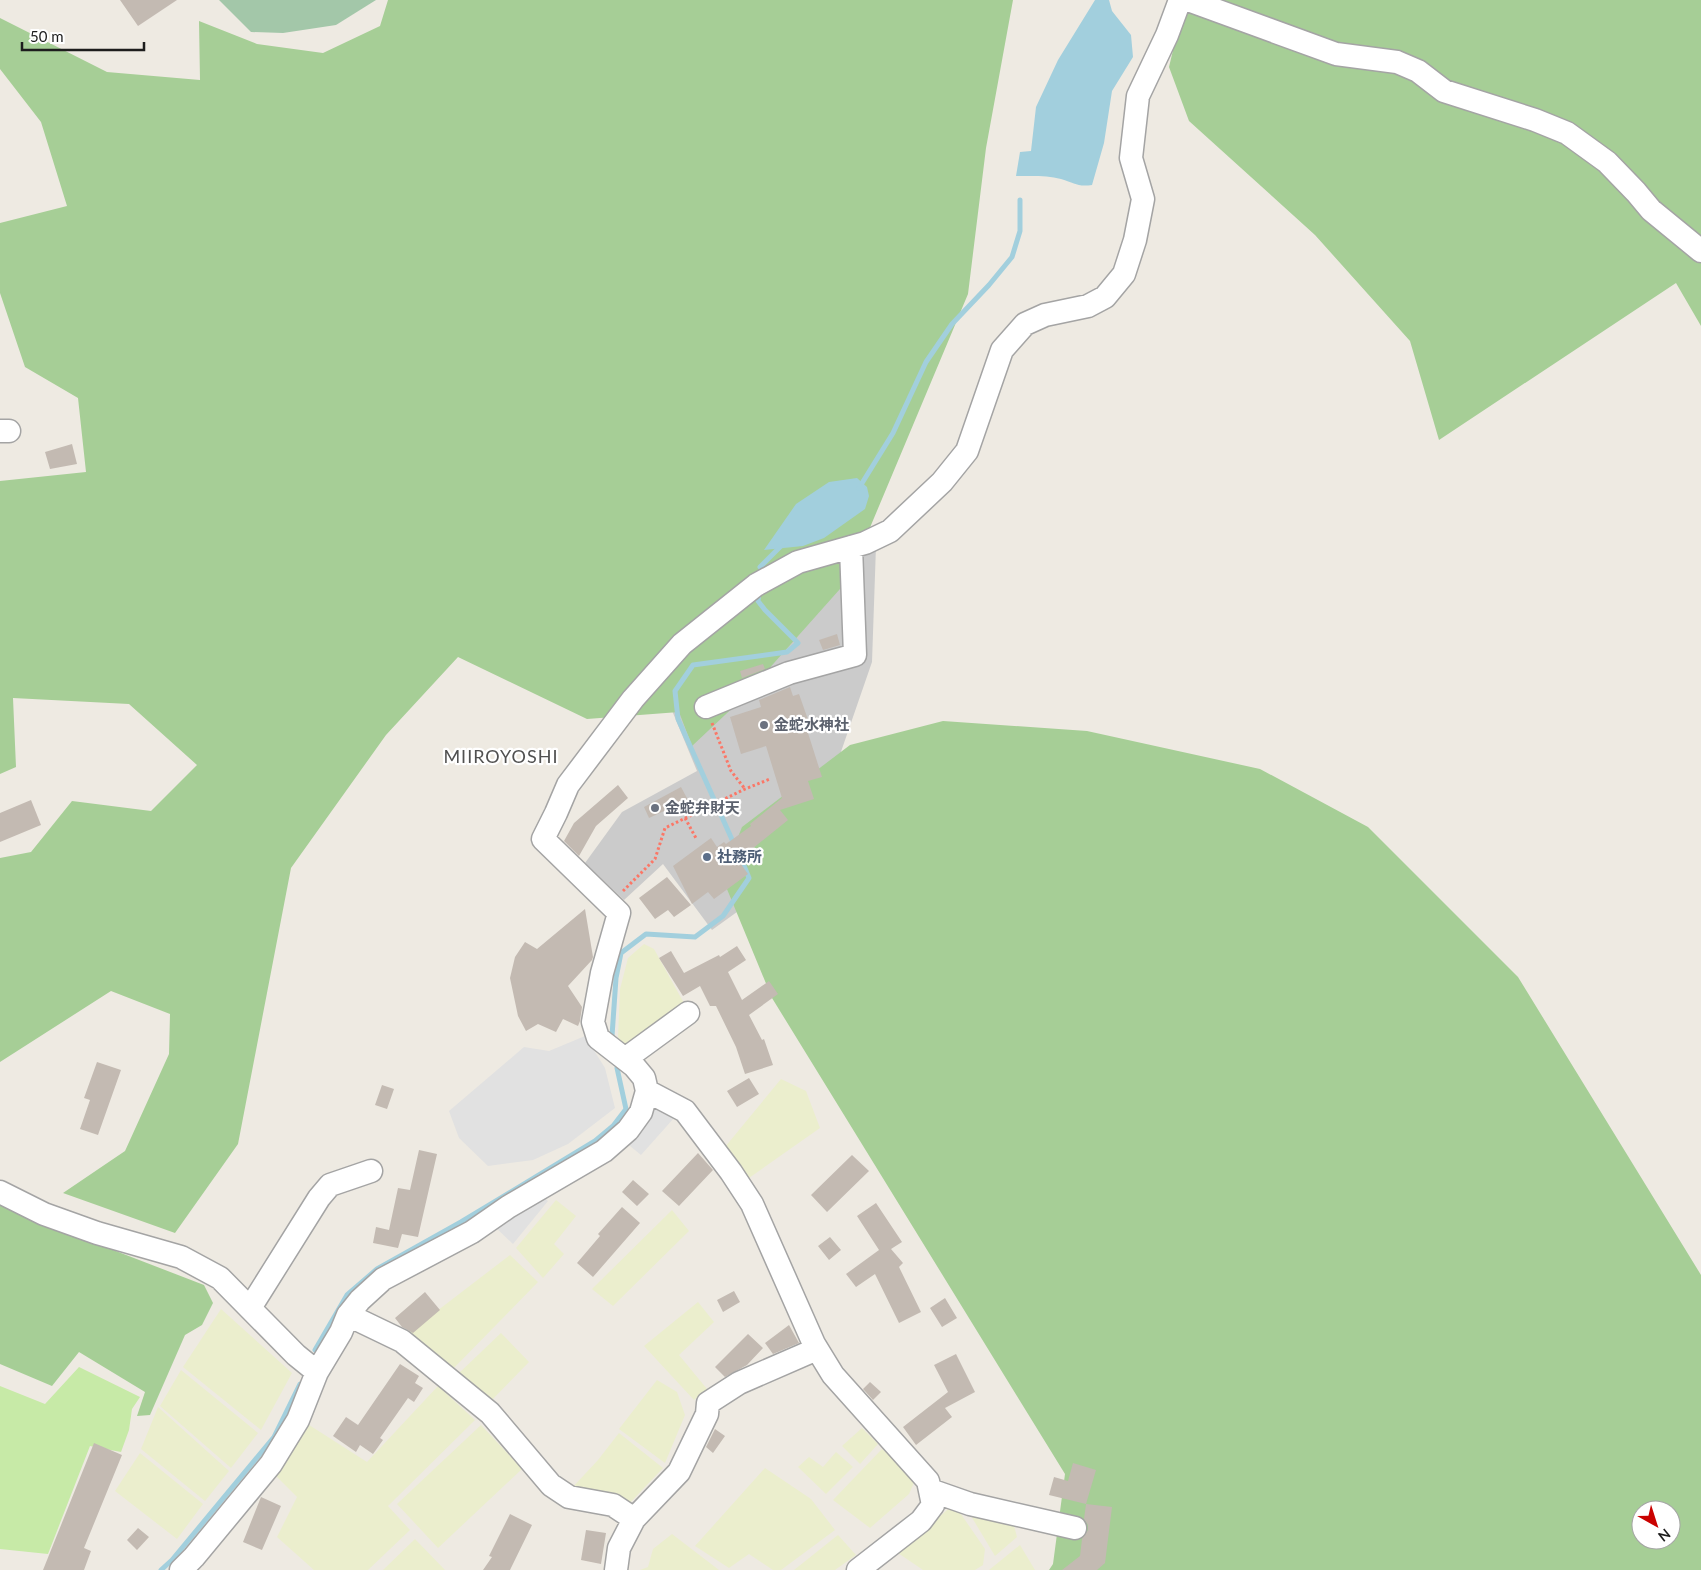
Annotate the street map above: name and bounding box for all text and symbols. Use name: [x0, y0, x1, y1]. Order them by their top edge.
scale bar: [22, 20, 145, 52]
text: 50 m: [30, 27, 64, 45]
place label: 金蛇水神社: [774, 715, 849, 733]
marker: 金蛇水神社: [758, 719, 770, 731]
district label: MIIROYOSHI: [443, 745, 559, 767]
place label: 金蛇弁財天: [665, 798, 740, 816]
marker: 金蛇弁財天: [649, 802, 661, 814]
place label: 社務所: [717, 847, 762, 865]
marker: 社務所: [701, 851, 713, 863]
north arrow: [1631, 1500, 1681, 1550]
text: N: [1655, 1525, 1674, 1545]

